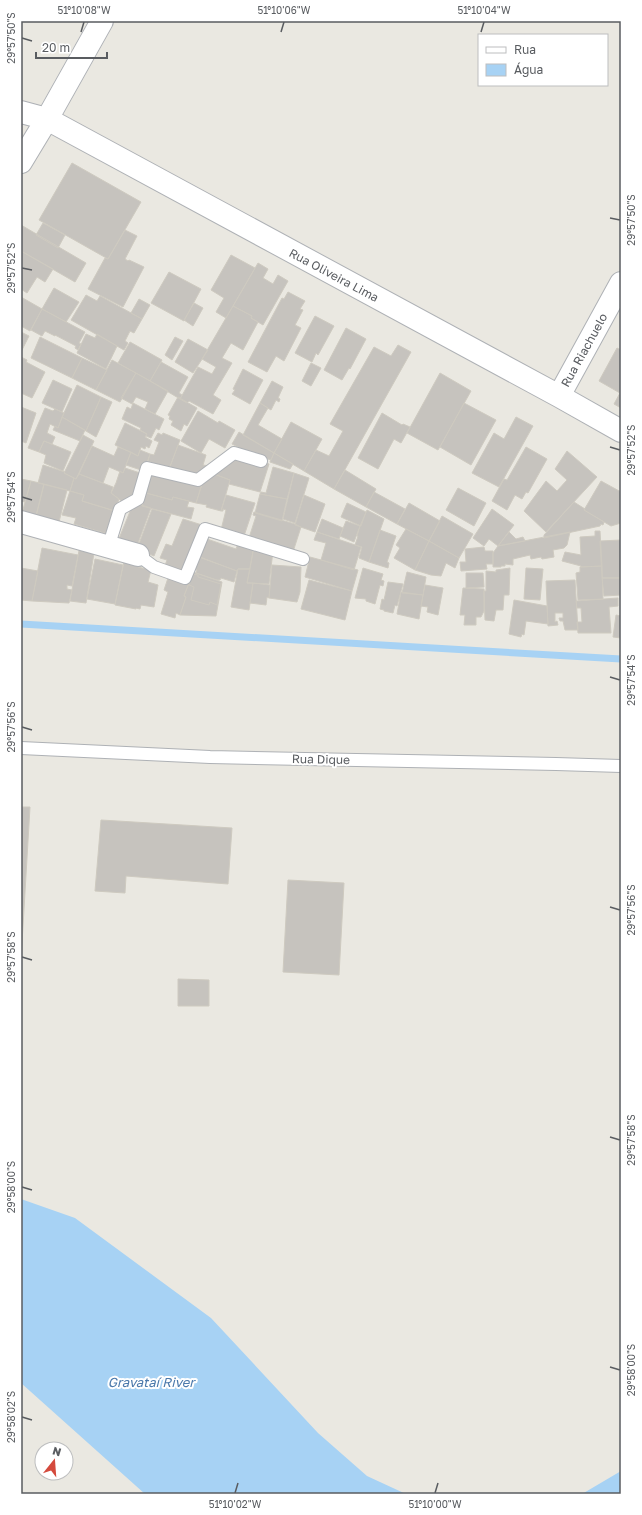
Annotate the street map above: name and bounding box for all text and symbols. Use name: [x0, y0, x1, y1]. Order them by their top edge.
text: 51°10'08"W: [58, 4, 111, 16]
text: 51°10'06"W: [258, 4, 311, 16]
text: 51°10'04"W: [458, 4, 511, 16]
text: 29°57'50"S: [5, 12, 17, 64]
scale bar: [36, 34, 107, 60]
legend: [478, 34, 608, 86]
text: 20 m: [42, 40, 70, 55]
text: Rua: [514, 42, 536, 57]
text: Água: [514, 62, 543, 77]
text: 29°57'50"S: [625, 194, 637, 246]
text: 29°57'52"S: [5, 243, 17, 293]
street label: Rua Oliveira Lima: [287, 245, 381, 305]
street label: Rua Riachuelo: [558, 310, 610, 390]
text: 29°57'52"S: [625, 425, 637, 475]
text: 29°57'54"S: [5, 471, 17, 523]
text: 29°57'54"S: [625, 654, 637, 706]
text: 29°57'56"S: [5, 701, 17, 753]
street label: Rua Dique: [292, 751, 350, 767]
text: 29°57'56"S: [625, 884, 637, 936]
text: 29°57'58"S: [5, 931, 17, 983]
text: 29°57'58"S: [625, 1114, 637, 1166]
text: 29°58'00"S: [5, 1161, 17, 1213]
text: 29°58'00"S: [625, 1344, 637, 1396]
water label: Gravataí River: [108, 1374, 196, 1390]
text: 29°58'02"S: [5, 1391, 17, 1443]
north arrow: [34, 1441, 74, 1481]
text: N: [51, 1444, 63, 1458]
text: 51°10'02"W: [209, 1498, 262, 1510]
text: 51°10'00"W: [408, 1498, 462, 1510]

